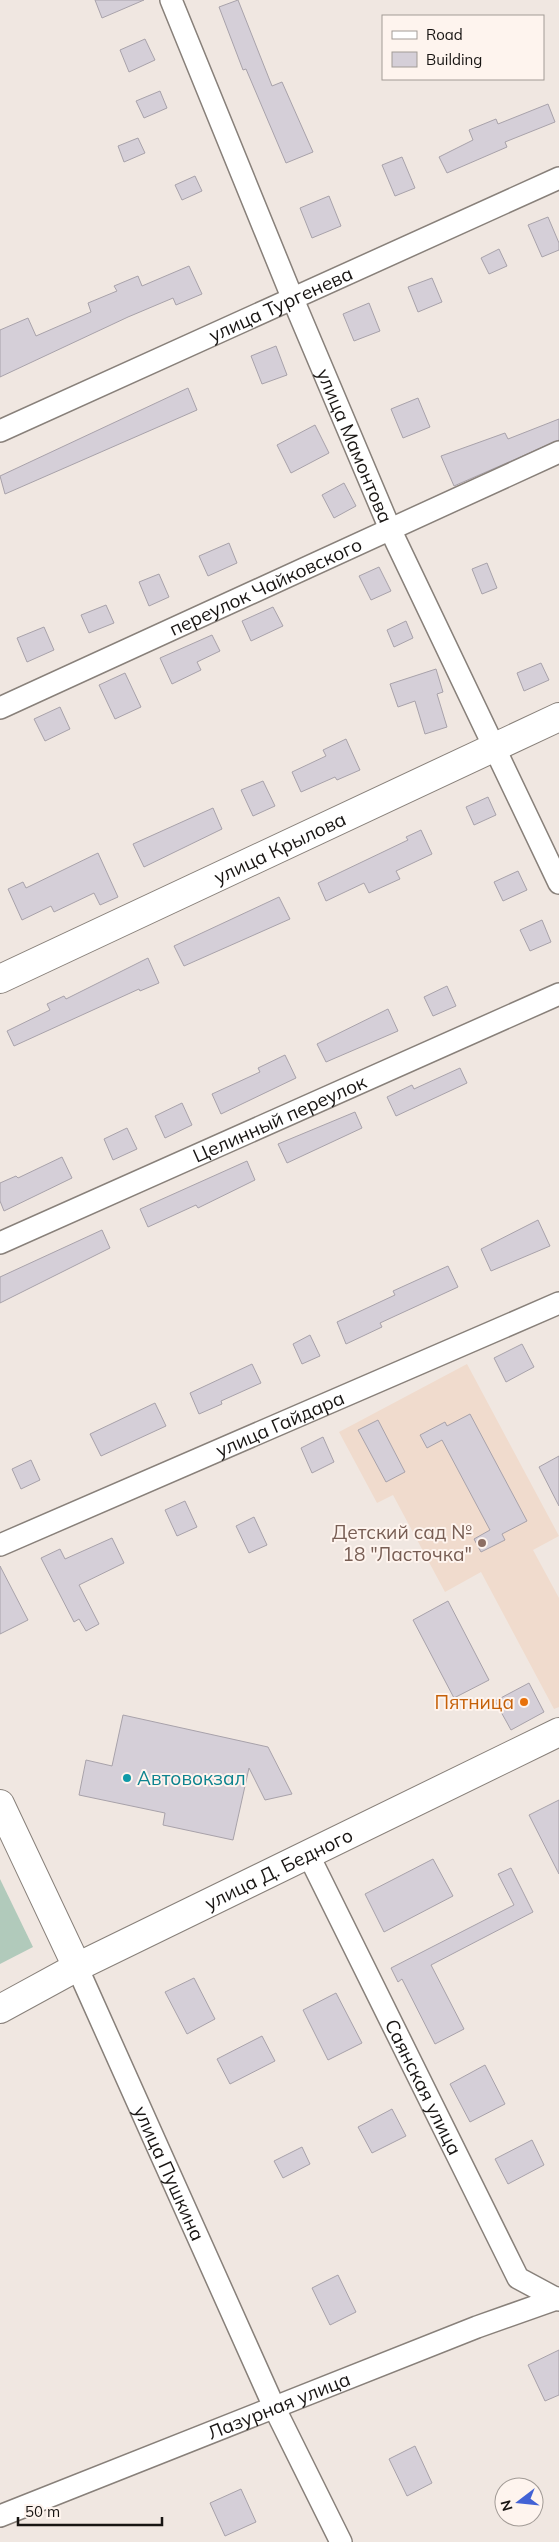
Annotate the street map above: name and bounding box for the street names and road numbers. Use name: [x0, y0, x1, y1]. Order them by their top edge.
street label: улица Тургенева: [205, 261, 356, 347]
street label: улица Мамонтова: [312, 365, 398, 526]
street label: переулок Чайковского: [165, 532, 366, 641]
street label: улица Крылова: [210, 807, 350, 889]
street label: Целинный переулок: [189, 1069, 371, 1168]
street label: улица Гайдара: [212, 1385, 348, 1462]
street label: улица Д. Бедного: [201, 1822, 357, 1915]
street label: Саянская улица: [380, 2015, 467, 2159]
street label: улица Пушкина: [129, 2102, 210, 2244]
street label: Лазурная улица: [204, 2366, 354, 2445]

